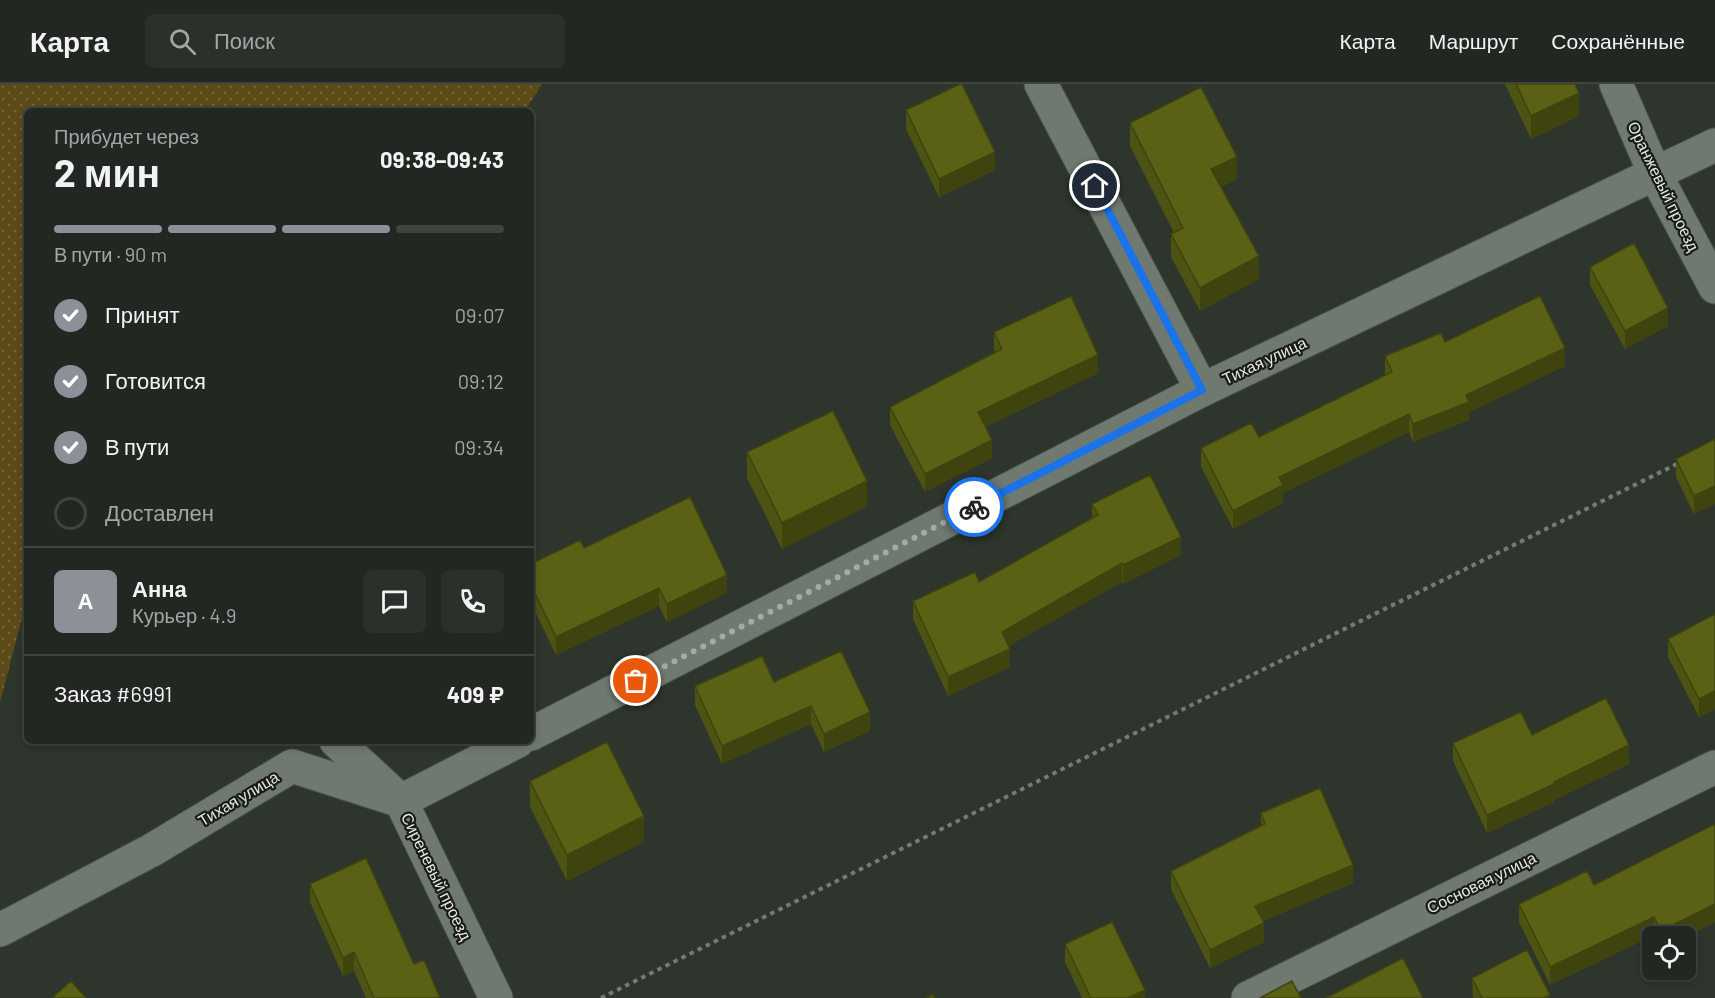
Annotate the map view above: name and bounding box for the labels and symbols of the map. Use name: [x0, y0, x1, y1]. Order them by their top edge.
street label: Оранжевый проезд: [1624, 118, 1704, 255]
pin: [1069, 160, 1120, 211]
street label: Тихая улица: [1219, 332, 1309, 388]
courier: [944, 477, 1004, 537]
pin: [610, 655, 661, 706]
street label: Тихая улица: [194, 766, 282, 829]
street label: Сиреневый проезд: [398, 809, 476, 943]
street label: Сосновая улица: [1423, 847, 1539, 917]

